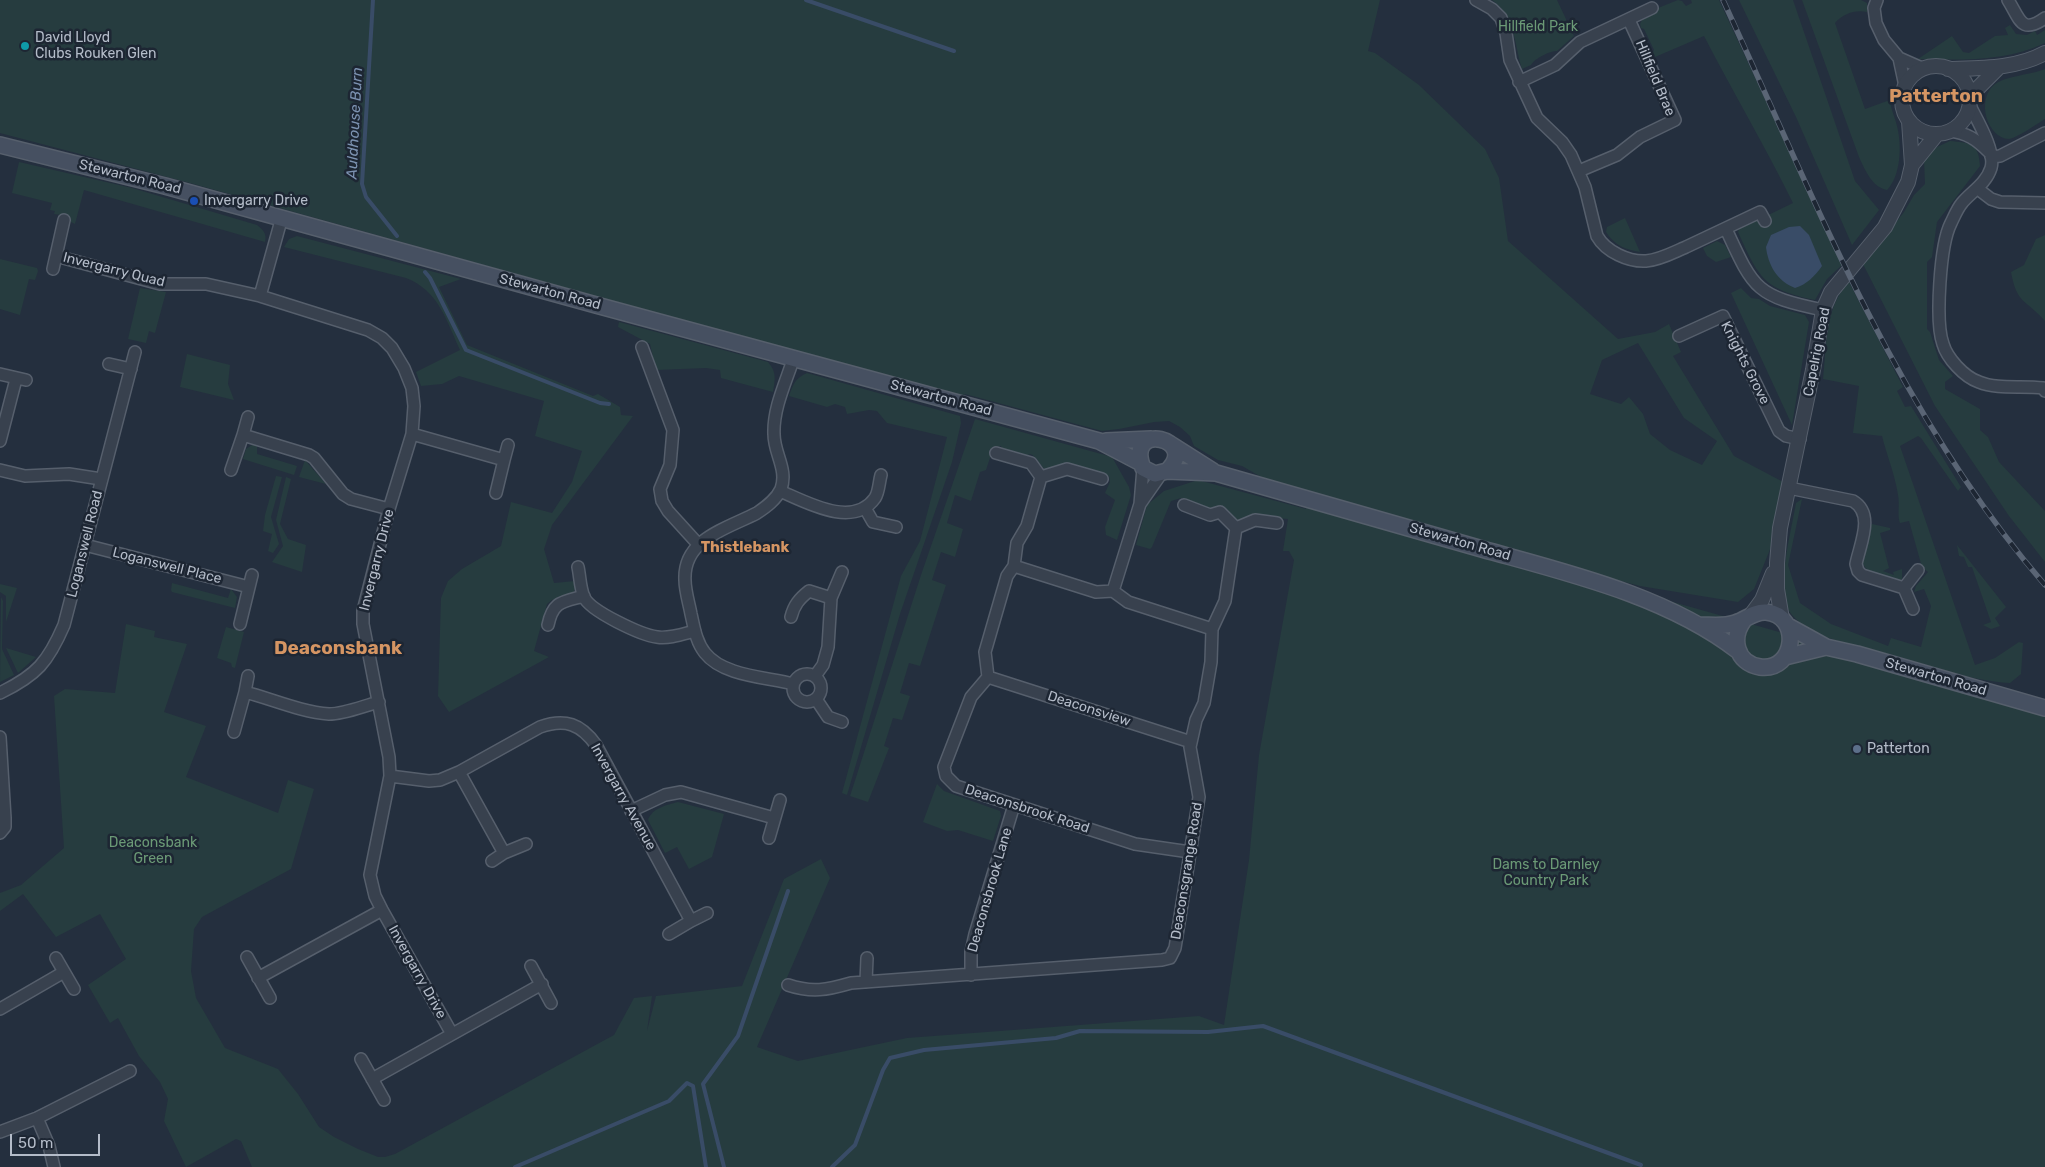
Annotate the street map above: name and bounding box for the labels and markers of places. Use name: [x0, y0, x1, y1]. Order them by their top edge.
place label: David Lloyd Clubs Rouken Glen: [35, 30, 156, 62]
marker: David Lloyd Clubs Rouken Glen: [19, 40, 31, 52]
place label: Invergarry Drive: [204, 193, 308, 209]
marker: Invergarry Drive: [188, 195, 200, 207]
place label: Patterton: [1867, 741, 1930, 757]
marker: Patterton: [1851, 743, 1863, 755]

